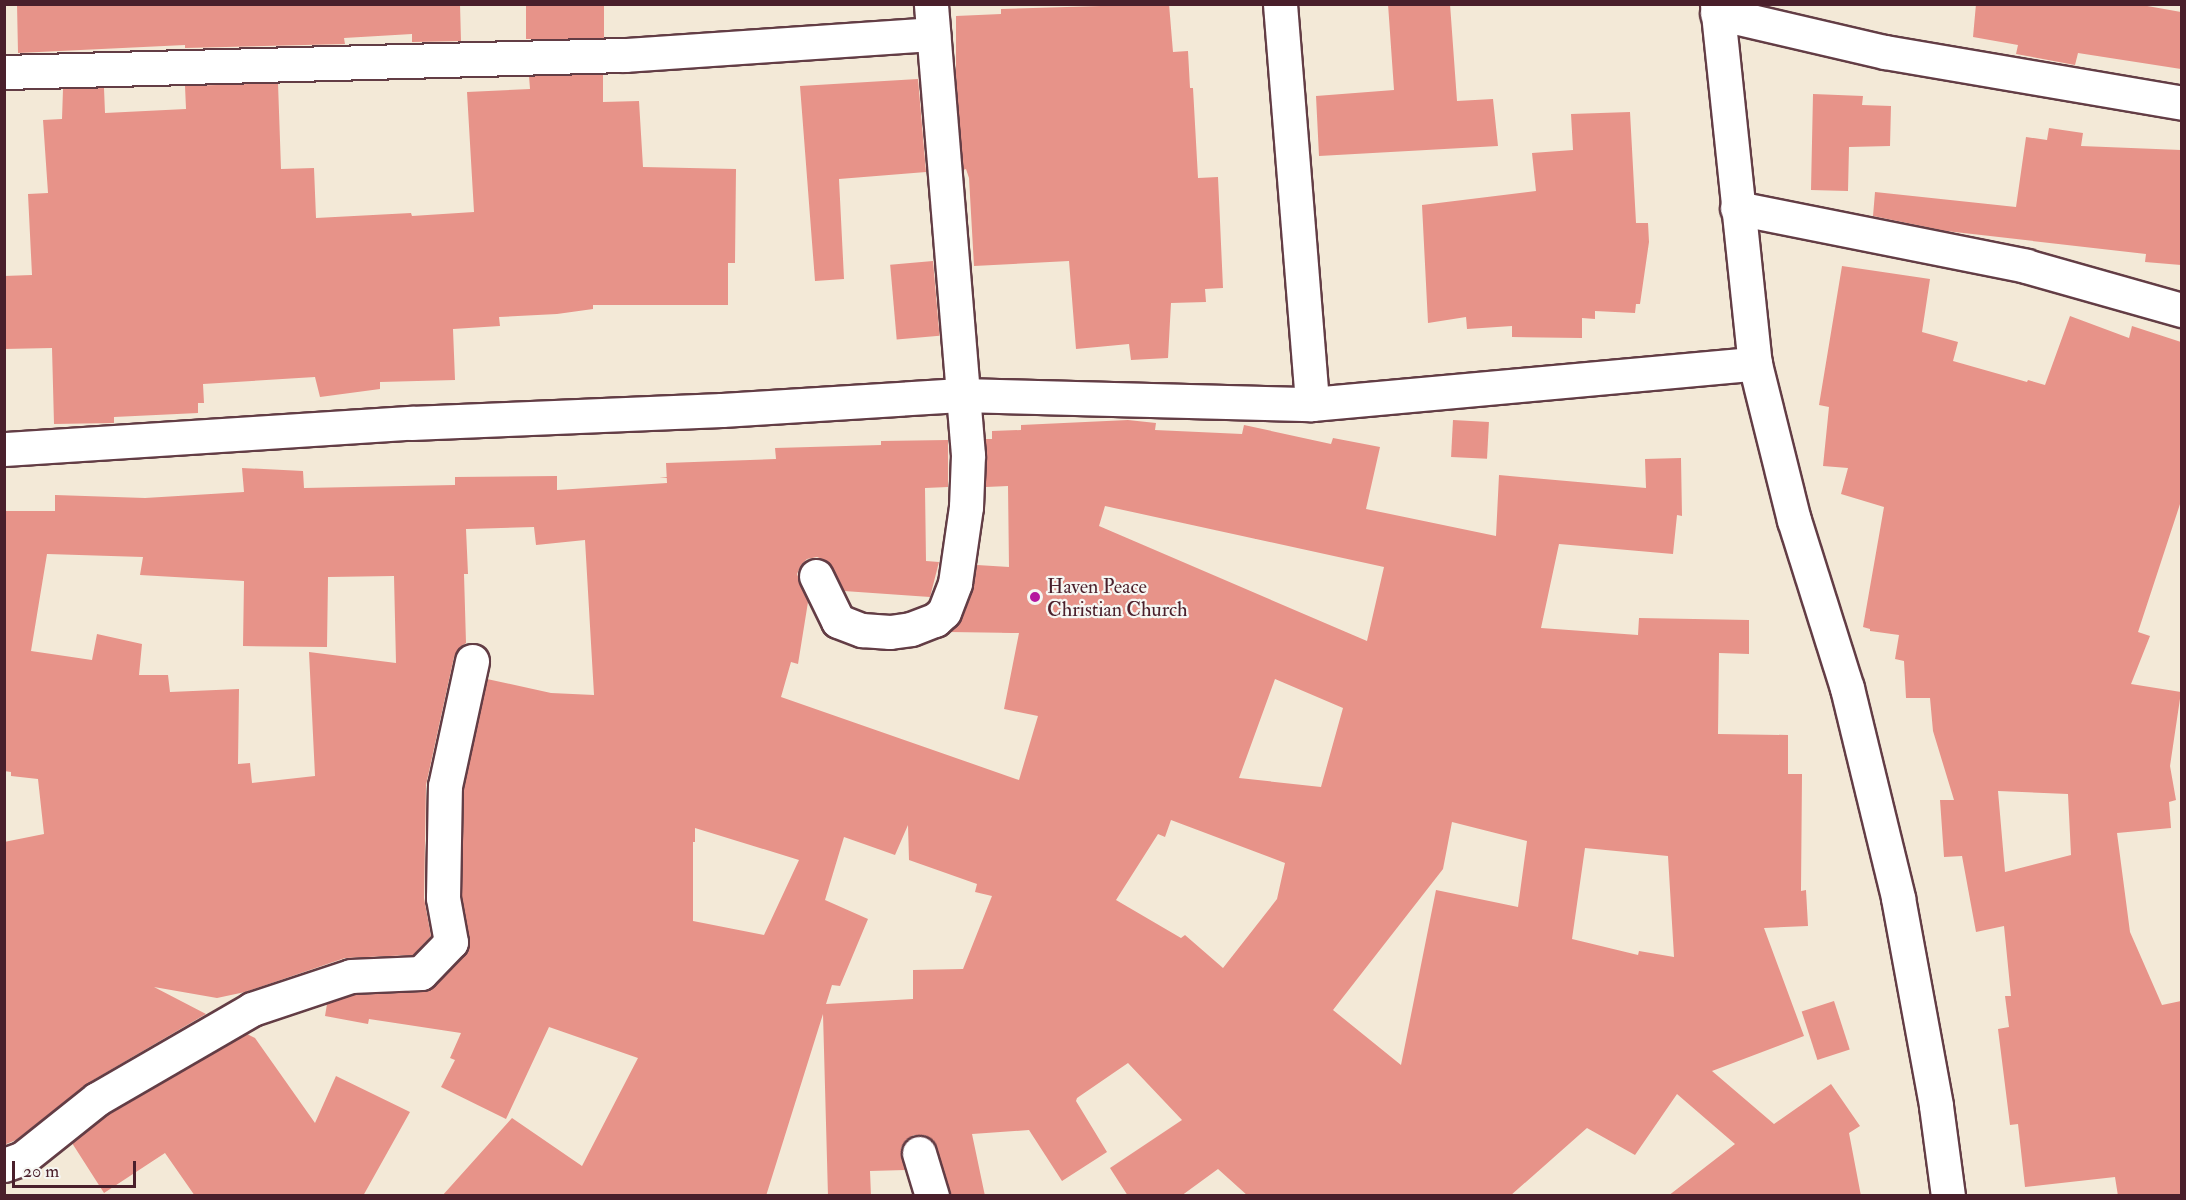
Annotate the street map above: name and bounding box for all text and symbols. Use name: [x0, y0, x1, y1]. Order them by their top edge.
place label: Haven Peace Christian Church: [1047, 574, 1188, 621]
marker: Haven Peace Christian Church: [1028, 590, 1042, 604]
scale bar: [15, 1149, 140, 1187]
text: 20 m: [23, 1160, 59, 1183]

